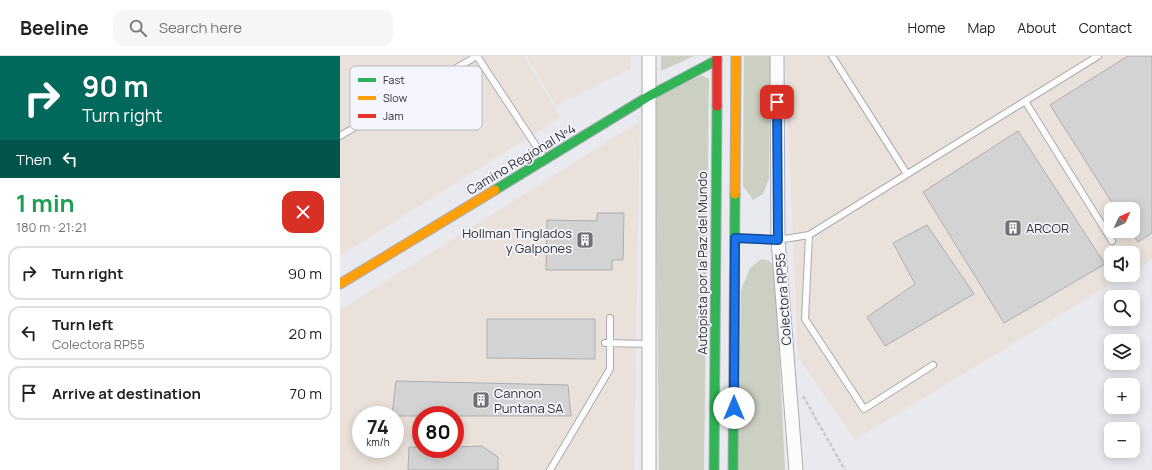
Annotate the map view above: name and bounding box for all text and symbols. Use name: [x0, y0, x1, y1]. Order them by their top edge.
search box: [113, 10, 393, 46]
text: Beeline: [20, 15, 89, 41]
icon: search: [127, 17, 149, 39]
text: Search here: [159, 17, 242, 38]
text: Home: [908, 18, 945, 37]
text: Map: [967, 18, 995, 37]
text: About: [1017, 18, 1057, 37]
text: Contact: [1079, 18, 1132, 37]
legend: [350, 66, 482, 130]
text: 90 m: [82, 67, 149, 105]
icon: right: [16, 72, 68, 124]
text: Fast: [383, 72, 405, 87]
pin: [760, 85, 794, 119]
text: Slow: [383, 90, 408, 105]
icon: arrive: [766, 91, 788, 113]
text: Turn right: [82, 103, 163, 127]
text: Jam: [383, 108, 404, 123]
street label: Camino Regional Nº4: [463, 119, 579, 199]
icon: left: [59, 148, 81, 170]
text: Then: [16, 149, 51, 170]
street label: Autopista por la Paz del Mundo: [693, 171, 711, 355]
text: 1 min: [16, 186, 75, 219]
button: close: [282, 191, 324, 233]
north arrow: [1104, 202, 1140, 238]
map controls: [1104, 202, 1140, 458]
text: 180 m · 21:21: [16, 218, 87, 236]
building icon: ARCOR: [1003, 218, 1023, 238]
place label: ARCOR: [1026, 219, 1069, 237]
place label: Hollman Tinglados y Galpones: [462, 224, 572, 257]
building icon: Hollman Tinglados y Galpones: [575, 230, 595, 250]
button: sound: [1104, 246, 1140, 282]
street label: Colectora RP55: [771, 252, 795, 346]
icon: right: [18, 262, 40, 284]
text: Turn right: [52, 263, 123, 284]
text: 90 m: [288, 263, 322, 284]
button: search: [1104, 290, 1140, 326]
text: Turn left: [52, 314, 114, 335]
icon: left: [18, 322, 40, 344]
text: 20 m: [289, 323, 322, 344]
button: layers: [1104, 334, 1140, 370]
text: Colectora RP55: [52, 335, 145, 353]
button: +: [1104, 378, 1140, 414]
icon: arrive: [18, 382, 40, 404]
text: Arrive at destination: [52, 383, 201, 404]
text: 70 m: [290, 383, 322, 404]
place label: Cannon Puntana SA: [494, 384, 564, 417]
position arrow: [713, 387, 755, 429]
building icon: Cannon Puntana SA: [471, 390, 491, 410]
speed limit sign: 80: [412, 406, 464, 458]
text: 74: [367, 413, 389, 440]
button: −: [1104, 422, 1140, 458]
text: km/h: [366, 435, 390, 449]

